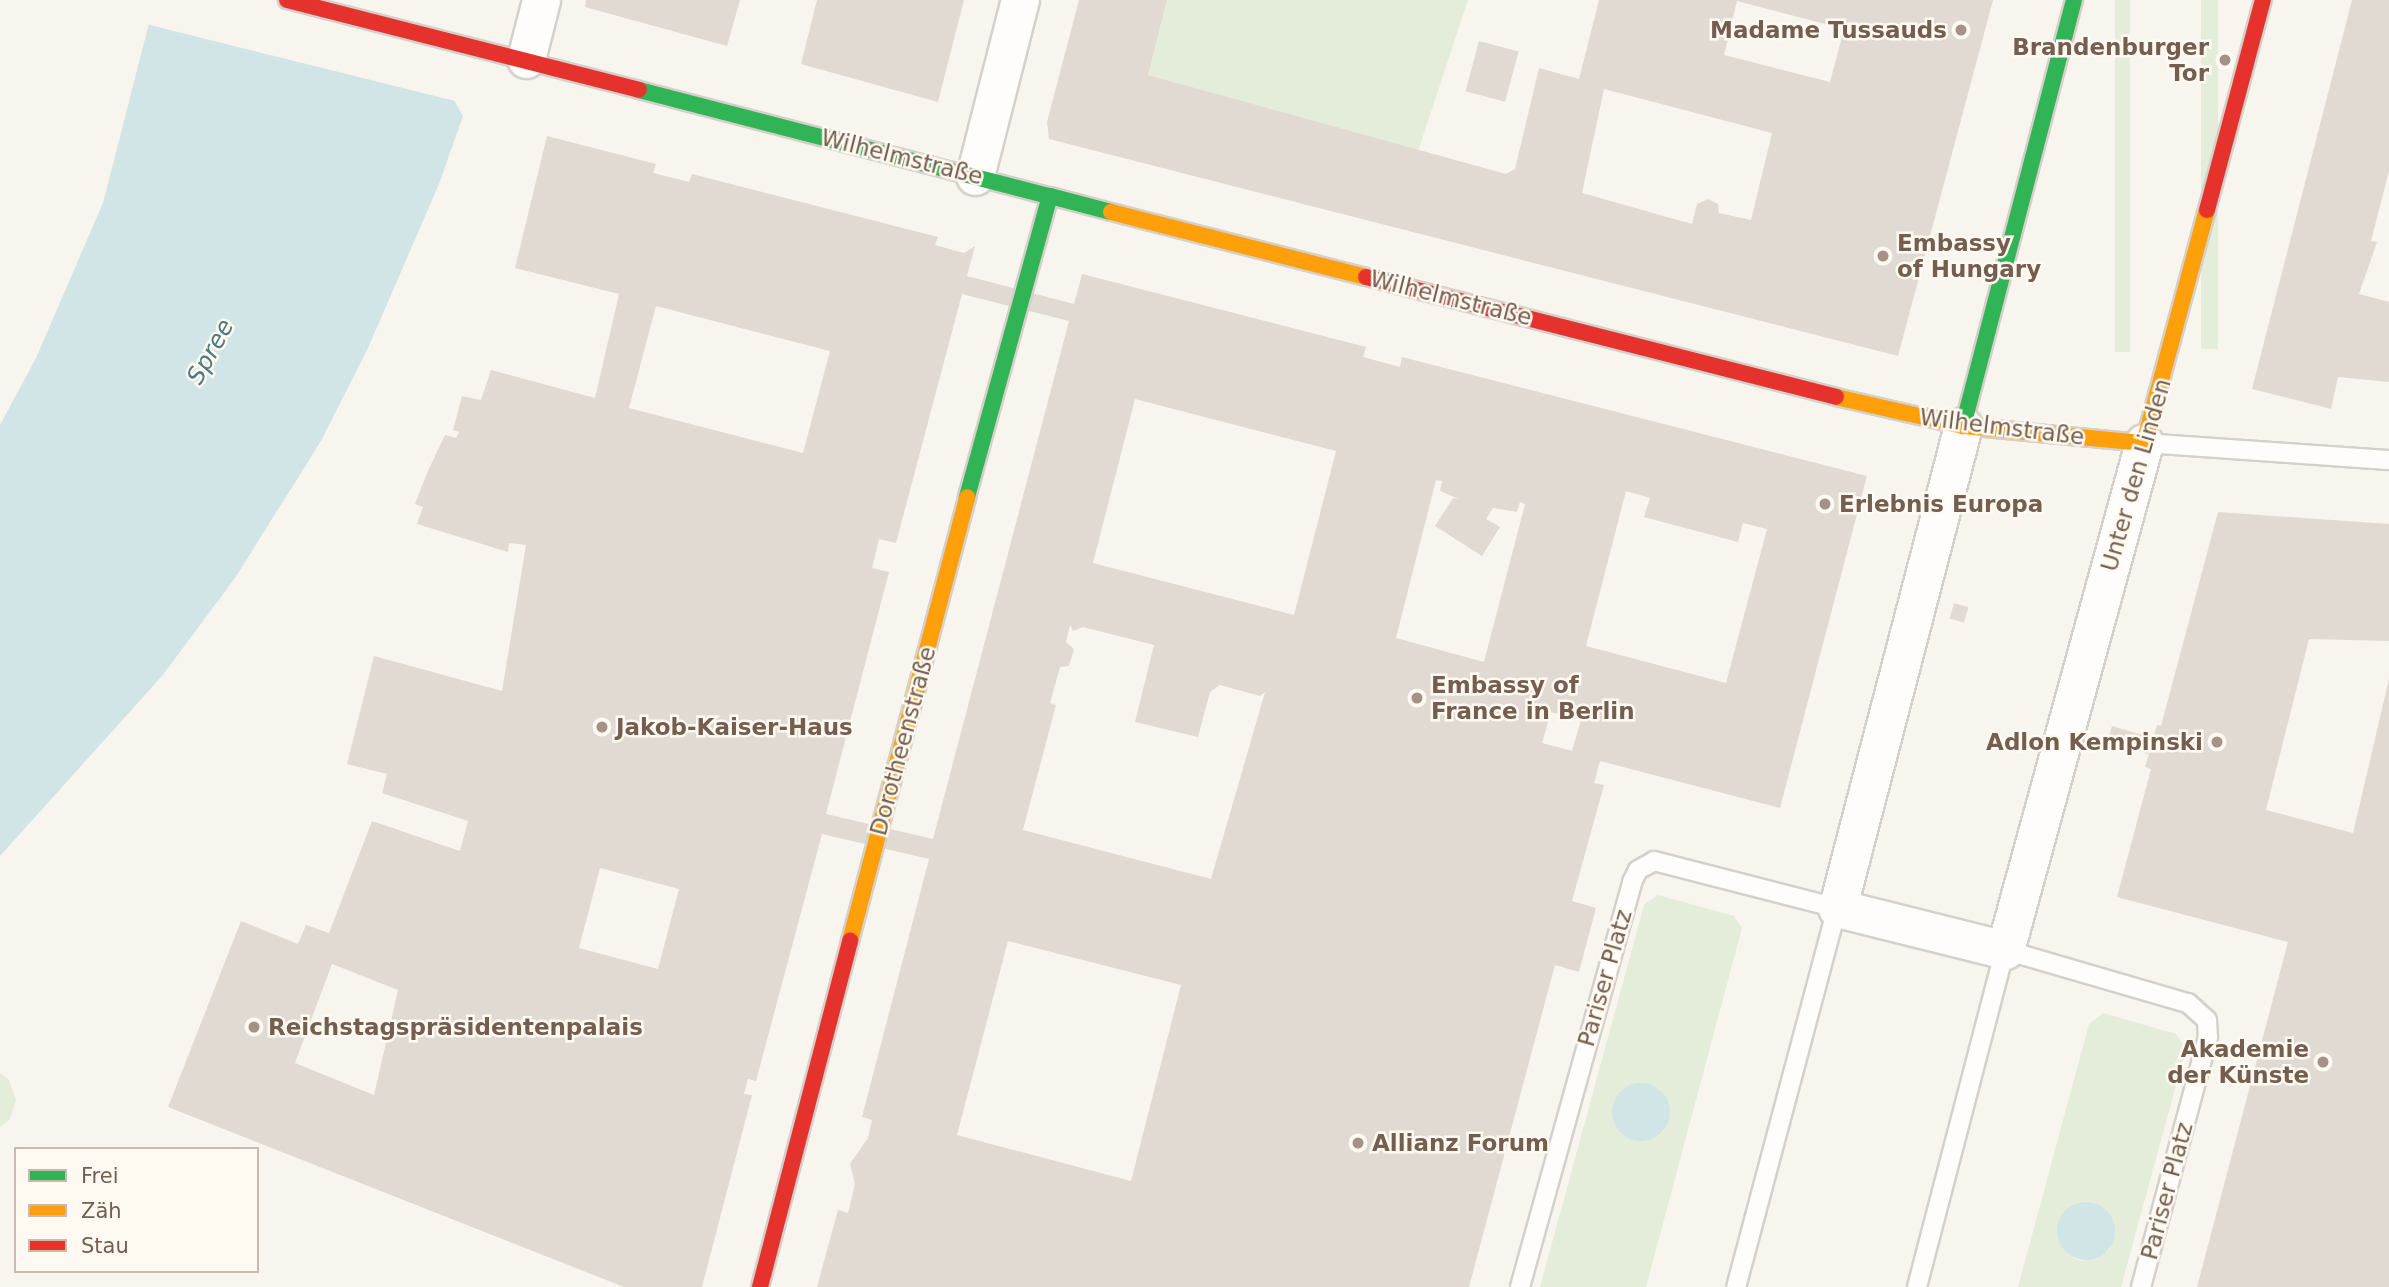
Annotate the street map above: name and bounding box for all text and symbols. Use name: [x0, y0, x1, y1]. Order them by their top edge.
place label: Madame Tussauds: [1710, 16, 1947, 44]
marker: Madame Tussauds: [1953, 22, 1969, 38]
place label: Brandenburger Tor: [2012, 33, 2209, 87]
marker: Brandenburger Tor: [2215, 50, 2235, 70]
street label: Wilhelmstraße: [818, 124, 986, 190]
place label: Embassy of Hungary: [1897, 229, 2041, 283]
marker: Embassy of Hungary: [1875, 248, 1891, 264]
street label: Wilhelmstraße: [1367, 265, 1535, 331]
water label: Spree: [181, 314, 241, 390]
street label: Unter den Linden: [2095, 376, 2177, 574]
street label: Wilhelmstraße: [1918, 403, 2086, 451]
place label: Erlebnis Europa: [1839, 490, 2043, 518]
marker: Erlebnis Europa: [1817, 496, 1833, 512]
street label: Dorotheenstraße: [865, 644, 941, 838]
place label: Embassy of France in Berlin: [1431, 671, 1635, 725]
marker: Embassy of France in Berlin: [1409, 690, 1425, 706]
place label: Jakob-Kaiser-Haus: [616, 713, 853, 741]
marker: Jakob-Kaiser-Haus: [594, 719, 610, 735]
place label: Adlon Kempinski: [1986, 728, 2203, 756]
marker: Adlon Kempinski: [2209, 734, 2225, 750]
street label: Pariser Platz: [1572, 906, 1638, 1050]
place label: Reichstagspräsidentenpalais: [268, 1013, 643, 1041]
marker: Reichstagspräsidentenpalais: [246, 1019, 262, 1035]
place label: Akademie der Künste: [2167, 1035, 2309, 1089]
marker: Akademie der Künste: [2315, 1054, 2331, 1070]
street label: Pariser Platz: [2135, 1119, 2199, 1263]
place label: Allianz Forum: [1372, 1129, 1549, 1157]
marker: Allianz Forum: [1350, 1135, 1366, 1151]
legend: [14, 1147, 259, 1273]
text: Frei: [81, 1164, 118, 1188]
text: Zäh: [81, 1199, 122, 1223]
text: Stau: [81, 1234, 129, 1258]

